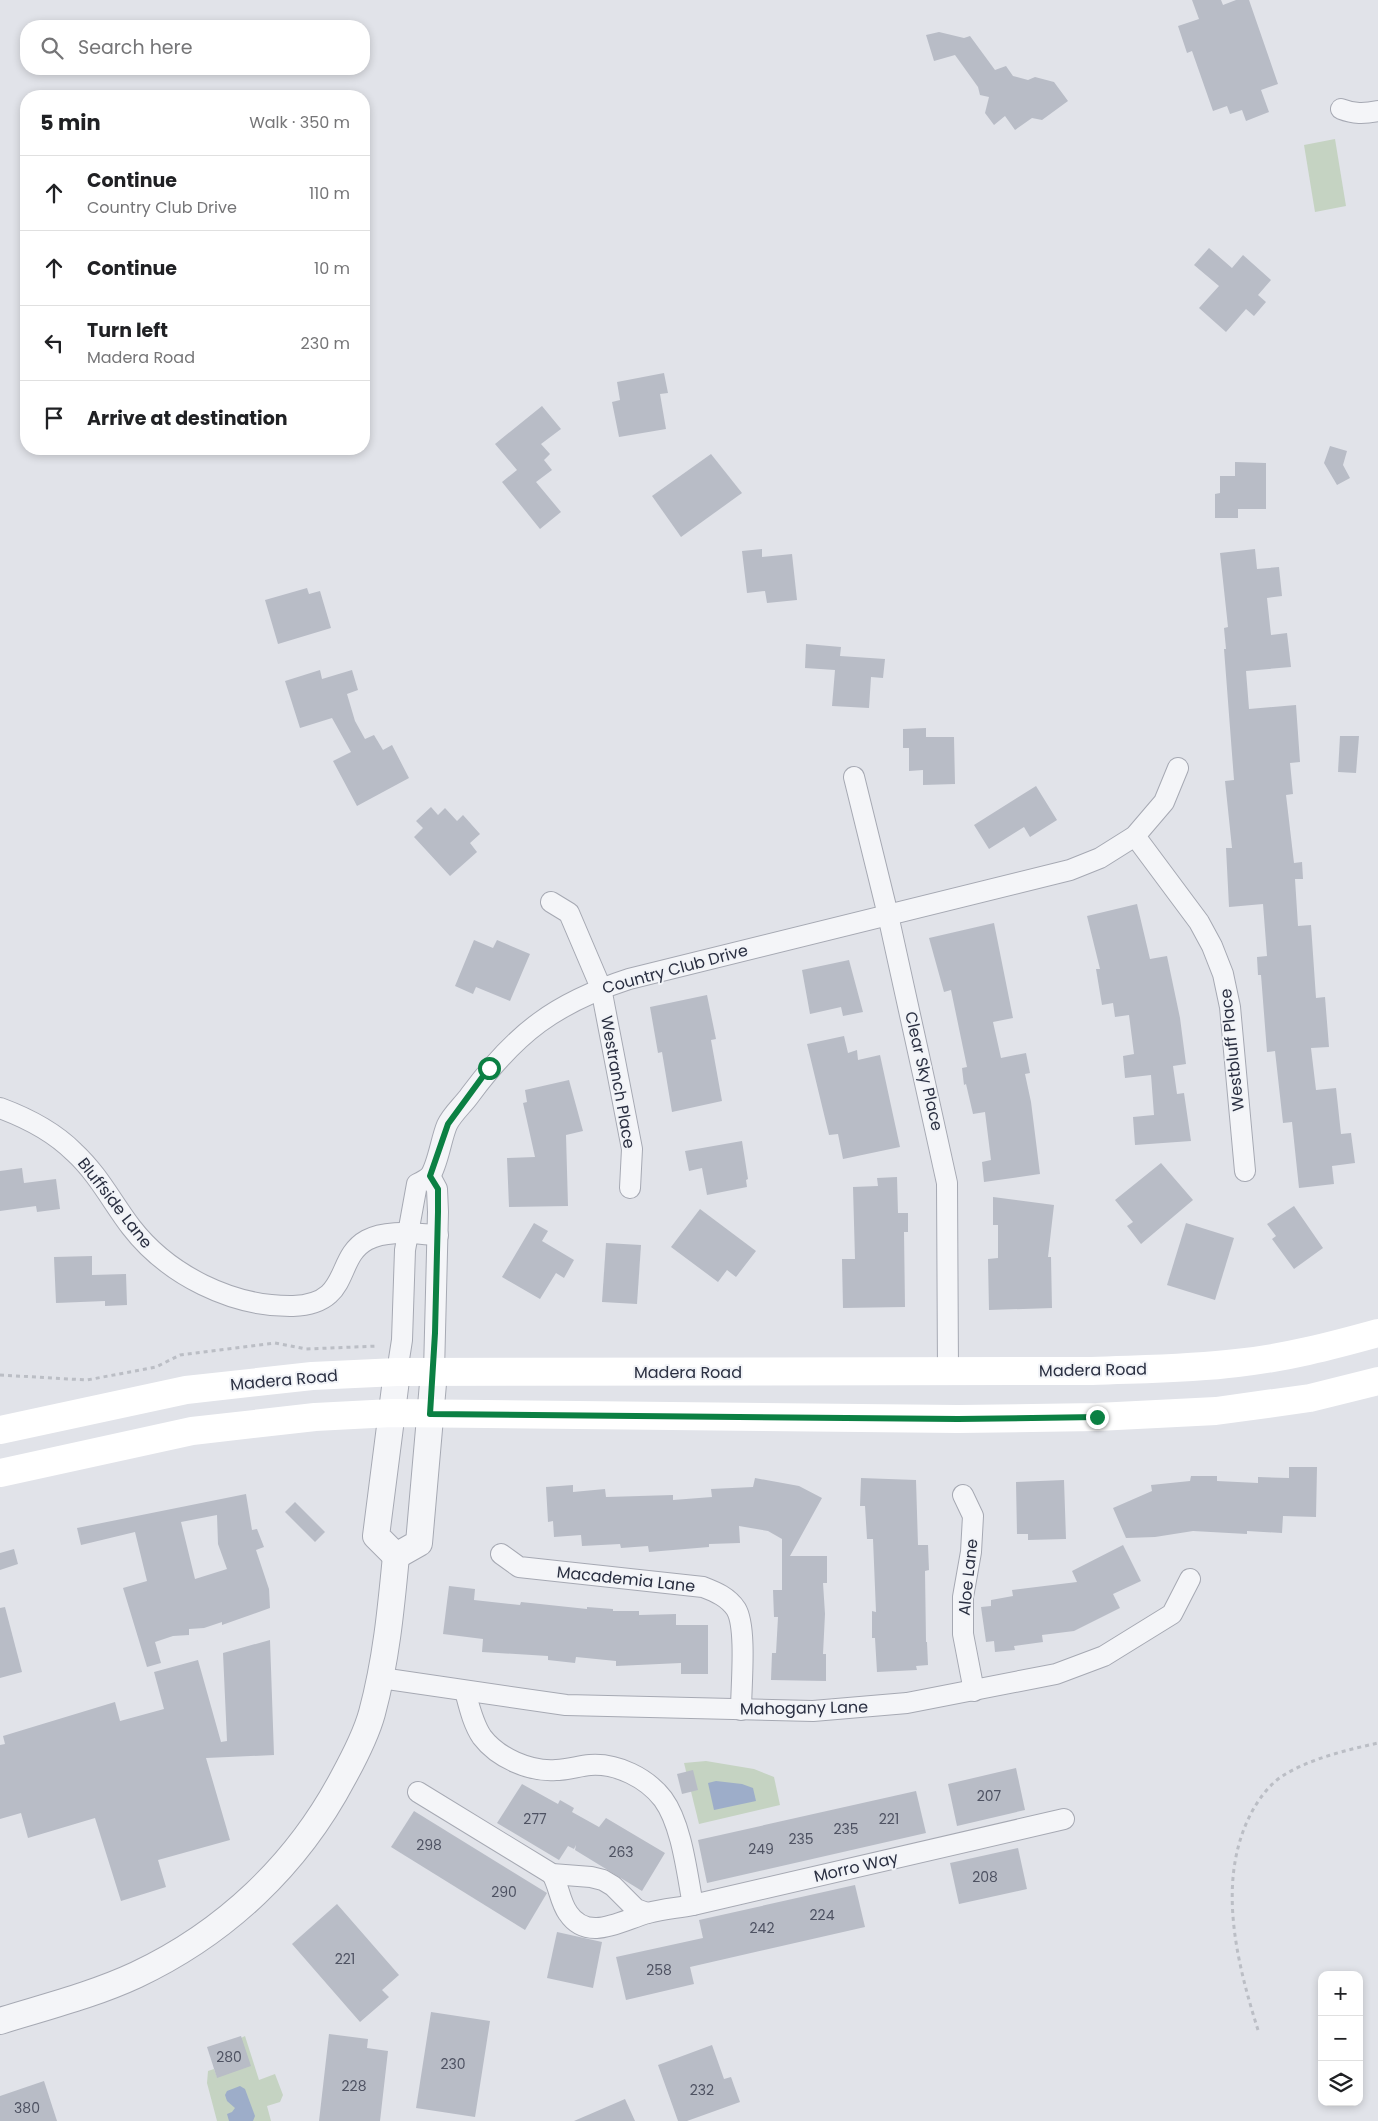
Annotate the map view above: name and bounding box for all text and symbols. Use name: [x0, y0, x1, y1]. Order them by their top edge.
search box: [20, 20, 370, 75]
icon: search: [38, 34, 66, 62]
text: Search here: [78, 34, 192, 61]
text: 5 min: [40, 108, 101, 137]
text: Walk · 350 m: [249, 111, 350, 134]
text: Continue: [87, 167, 177, 194]
icon: ahead: [40, 179, 68, 207]
text: 110 m: [309, 182, 350, 205]
text: Country Club Drive: [87, 196, 237, 219]
icon: ahead: [40, 254, 68, 282]
text: Continue: [87, 255, 177, 282]
text: 10 m: [314, 257, 350, 280]
text: Turn left: [87, 317, 168, 344]
icon: left: [40, 329, 68, 357]
text: 230 m: [301, 332, 350, 355]
text: Madera Road: [87, 346, 195, 369]
icon: arrive: [40, 404, 68, 432]
text: Arrive at destination: [87, 405, 288, 432]
street label: Country Club Drive: [600, 938, 750, 1000]
street label: Westbluff Place: [1214, 987, 1250, 1112]
street label: Clear Sky Place: [899, 1009, 949, 1133]
street label: Westranch Place: [595, 1014, 641, 1150]
route start: [478, 1057, 501, 1080]
street label: Bluffside Lane: [72, 1153, 158, 1253]
street label: Madera Road: [1039, 1358, 1147, 1382]
street label: Madera Road: [634, 1361, 742, 1384]
street label: Madera Road: [229, 1364, 339, 1396]
route end: [1086, 1406, 1109, 1429]
street label: Aloe Lane: [953, 1537, 983, 1617]
street label: Macademia Lane: [556, 1560, 697, 1598]
street label: Mahogany Lane: [740, 1695, 868, 1721]
house number: 207: [977, 1786, 1002, 1806]
house number: 277: [523, 1809, 547, 1829]
house number: 221: [879, 1809, 899, 1829]
house number: 235: [833, 1819, 859, 1839]
house number: 235: [788, 1829, 814, 1849]
house number: 298: [416, 1835, 442, 1855]
house number: 249: [748, 1839, 774, 1859]
house number: 263: [608, 1842, 634, 1862]
street label: Morro Way: [812, 1846, 900, 1888]
house number: 208: [972, 1867, 998, 1887]
house number: 290: [491, 1882, 517, 1902]
house number: 224: [810, 1905, 835, 1925]
house number: 242: [750, 1918, 774, 1938]
house number: 221: [335, 1949, 355, 1969]
house number: 258: [646, 1960, 672, 1980]
map controls: [1318, 1971, 1363, 2106]
button: +: [1318, 1971, 1363, 2016]
button: −: [1318, 2016, 1363, 2061]
house number: 280: [216, 2047, 242, 2067]
house number: 230: [440, 2054, 466, 2074]
button: layers: [1318, 2061, 1363, 2106]
house number: 228: [342, 2076, 367, 2096]
house number: 232: [690, 2080, 714, 2100]
house number: 380: [14, 2098, 40, 2118]

